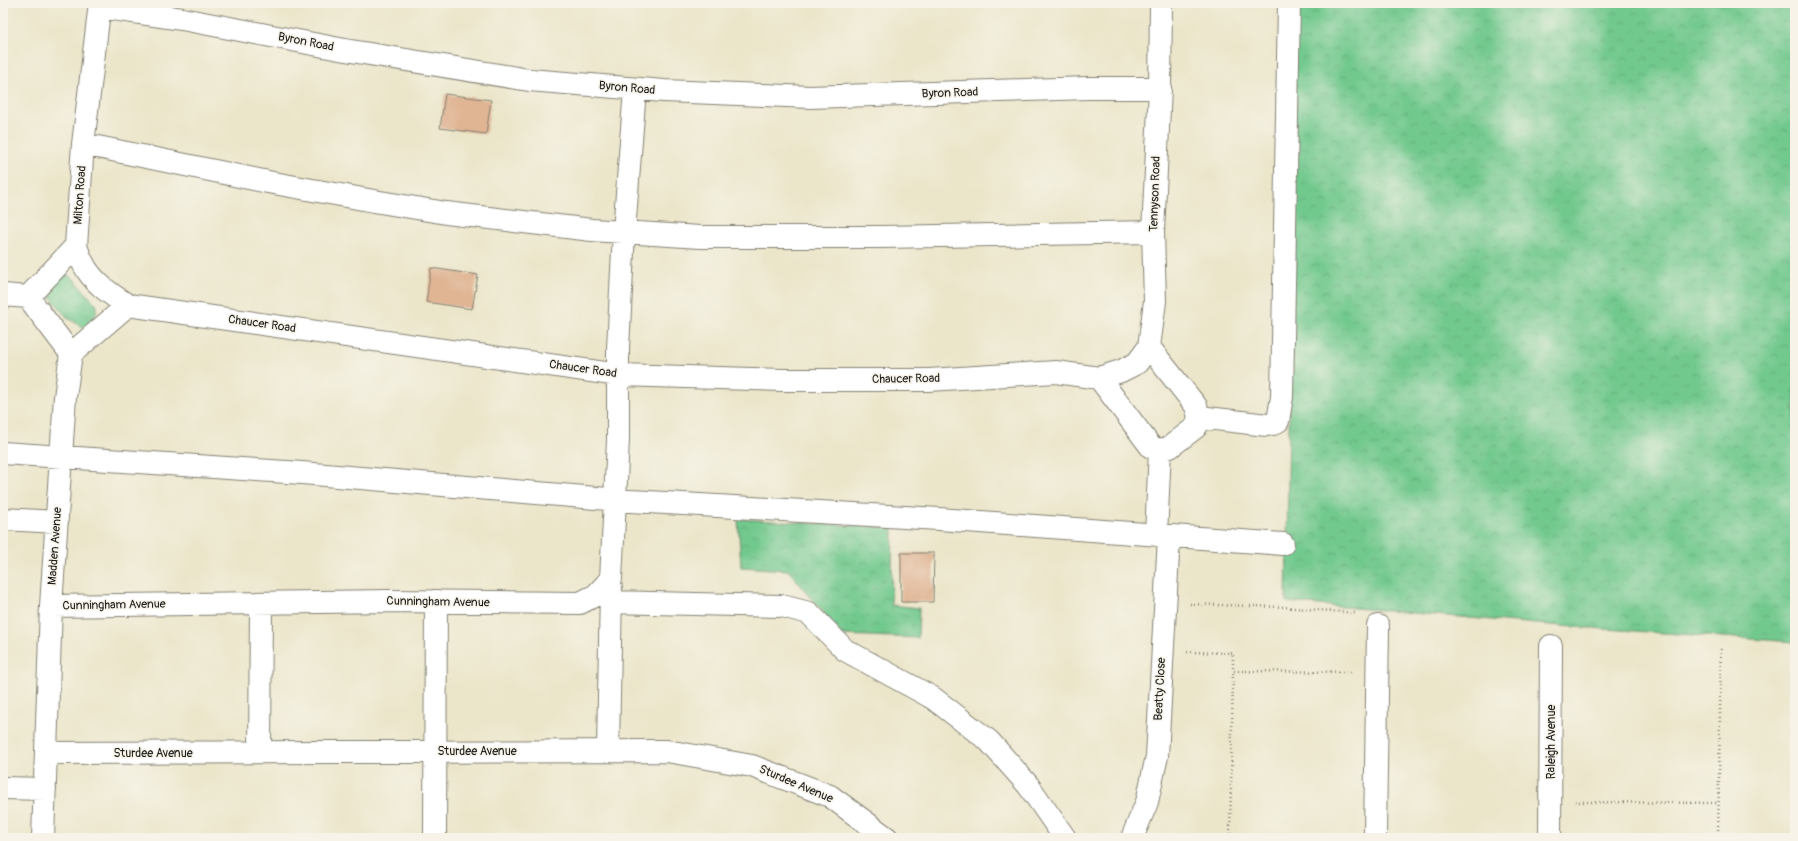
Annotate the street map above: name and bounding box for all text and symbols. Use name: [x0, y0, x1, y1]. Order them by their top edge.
street label: Byron Road: [277, 29, 335, 55]
street label: Byron Road: [598, 78, 656, 98]
street label: Byron Road: [921, 85, 979, 101]
street label: Tennyson Road: [1146, 156, 1164, 232]
street label: Milton Road: [70, 165, 90, 225]
street label: Chaucer Road: [227, 312, 297, 336]
street label: Chaucer Road: [548, 357, 618, 381]
street label: Chaucer Road: [872, 371, 940, 387]
street label: Madden Avenue: [45, 506, 65, 585]
street label: Cunningham Avenue: [386, 594, 490, 610]
street label: Cunningham Avenue: [62, 597, 166, 613]
street label: Beatty Close: [1151, 657, 1169, 721]
street label: Raleigh Avenue: [1544, 705, 1559, 779]
street label: Sturdee Avenue: [437, 744, 517, 759]
street label: Sturdee Avenue: [113, 746, 193, 761]
street label: Sturdee Avenue: [757, 762, 835, 806]

